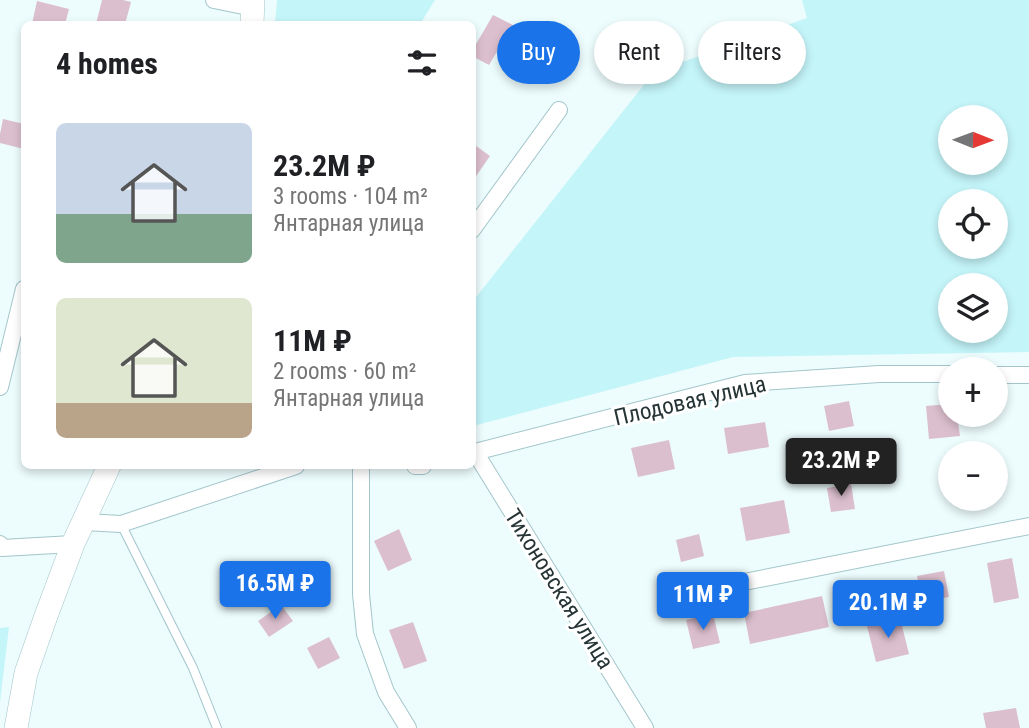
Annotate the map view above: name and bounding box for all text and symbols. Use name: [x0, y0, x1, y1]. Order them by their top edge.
chip: Buy: [497, 21, 580, 84]
chip: Rent: [594, 21, 684, 84]
chip: Filters: [698, 21, 806, 84]
icon: filters: [403, 44, 441, 82]
text: 4 homes: [56, 46, 158, 81]
north arrow: [938, 105, 1008, 175]
map controls: [938, 105, 1008, 511]
text: 23.2M ₽: [273, 148, 376, 183]
icon: home: [112, 151, 196, 235]
text: 3 rooms · 104 m²: [273, 183, 428, 210]
button: locate: [938, 189, 1008, 259]
text: Янтарная улица: [273, 210, 424, 237]
button: layers: [938, 273, 1008, 343]
text: 11M ₽: [273, 323, 352, 358]
icon: home: [112, 326, 196, 410]
button: +: [938, 357, 1008, 427]
text: 2 rooms · 60 m²: [273, 358, 416, 385]
street label: Плодовая улица: [611, 370, 769, 432]
text: Янтарная улица: [273, 385, 424, 412]
pin: 23.2M ₽: [776, 438, 906, 498]
button: −: [938, 441, 1008, 511]
text: 23.2M ₽: [802, 447, 880, 474]
street label: Тихоновская улица: [499, 504, 619, 674]
pin: 16.5M ₽: [210, 562, 340, 621]
text: 16.5M ₽: [236, 570, 314, 597]
pin: 11M ₽: [654, 572, 752, 632]
pin: 20.1M ₽: [823, 580, 953, 640]
text: 11M ₽: [673, 581, 733, 608]
text: 20.1M ₽: [849, 589, 927, 616]

